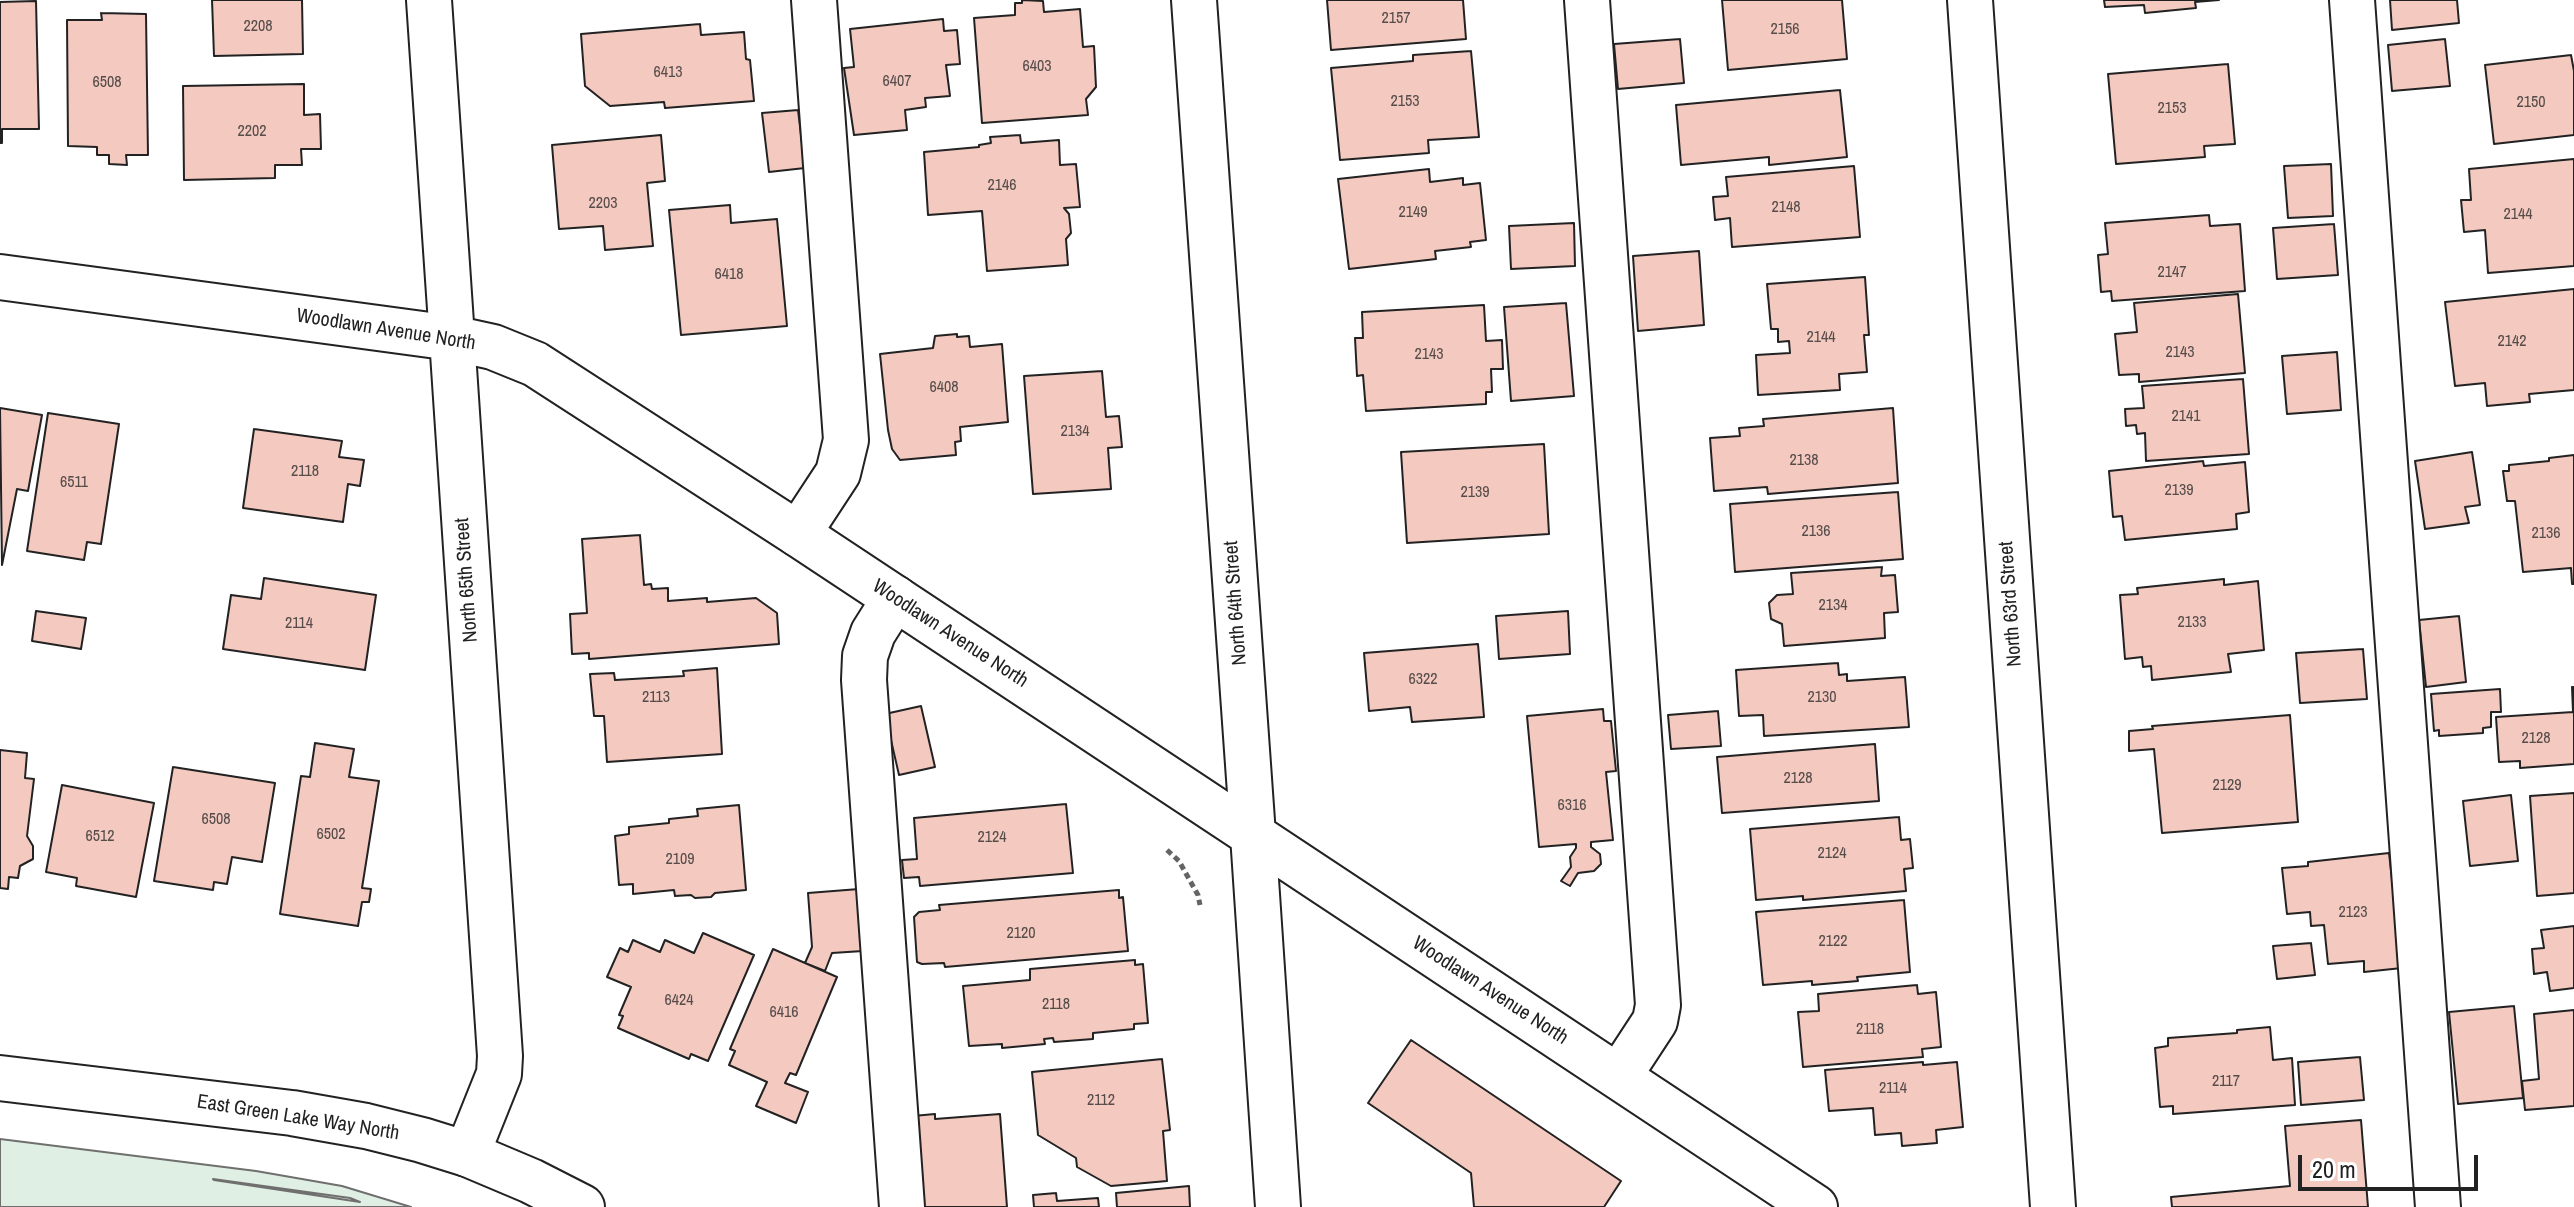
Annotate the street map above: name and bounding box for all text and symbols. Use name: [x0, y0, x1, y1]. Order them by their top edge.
house number: 2157: [1381, 9, 1411, 29]
house number: 2208: [243, 17, 273, 37]
house number: 2156: [1770, 20, 1800, 40]
house number: 6403: [1022, 57, 1052, 77]
house number: 6413: [653, 63, 683, 83]
house number: 6407: [882, 72, 912, 92]
house number: 6508: [92, 73, 122, 93]
house number: 2153: [1390, 92, 1420, 112]
house number: 2150: [2516, 93, 2546, 113]
house number: 2153: [2157, 99, 2187, 119]
house number: 2202: [237, 122, 267, 142]
house number: 2146: [987, 176, 1017, 196]
house number: 2203: [588, 194, 618, 214]
house number: 2148: [1771, 198, 1801, 218]
house number: 2149: [1398, 203, 1428, 223]
house number: 2144: [2503, 205, 2533, 225]
house number: 2147: [2157, 263, 2187, 283]
house number: 6418: [714, 265, 744, 285]
street label: Woodlawn Avenue North: [295, 304, 477, 356]
house number: 2144: [1806, 328, 1836, 348]
house number: 2142: [2497, 332, 2527, 352]
house number: 2143: [2165, 343, 2195, 363]
house number: 2143: [1414, 345, 1444, 365]
house number: 6408: [929, 378, 959, 398]
house number: 2141: [2171, 407, 2201, 427]
house number: 2134: [1060, 422, 1090, 442]
house number: 2138: [1789, 451, 1819, 471]
house number: 2118: [291, 462, 319, 482]
house number: 6511: [60, 473, 88, 493]
house number: 2139: [2164, 481, 2194, 501]
house number: 2139: [1460, 483, 1490, 503]
street label: North 65th Street: [451, 517, 483, 643]
house number: 2136: [1801, 522, 1831, 542]
house number: 2136: [2531, 524, 2561, 544]
street label: North 64th Street: [1220, 540, 1252, 666]
street label: North 63rd Street: [1995, 540, 2027, 668]
street label: Woodlawn Avenue North: [868, 575, 1032, 693]
house number: 2134: [1818, 596, 1848, 616]
house number: 2133: [2177, 613, 2207, 633]
house number: 2114: [285, 614, 313, 634]
house number: 6322: [1408, 670, 1438, 690]
house number: 2113: [642, 688, 670, 708]
house number: 2130: [1807, 688, 1837, 708]
house number: 2128: [2521, 729, 2551, 749]
house number: 2128: [1783, 769, 1813, 789]
house number: 2129: [2212, 776, 2242, 796]
house number: 6316: [1557, 796, 1587, 816]
house number: 6508: [201, 810, 231, 830]
house number: 6502: [316, 825, 346, 845]
house number: 6512: [85, 827, 115, 847]
house number: 2124: [977, 828, 1007, 848]
house number: 2124: [1817, 844, 1847, 864]
house number: 2109: [665, 850, 695, 870]
house number: 2123: [2338, 903, 2368, 923]
house number: 2120: [1006, 924, 1036, 944]
street label: Woodlawn Avenue North: [1408, 932, 1572, 1050]
house number: 2122: [1818, 932, 1848, 952]
house number: 6424: [664, 991, 694, 1011]
house number: 2118: [1042, 995, 1070, 1015]
house number: 6416: [769, 1003, 799, 1023]
house number: 2118: [1856, 1020, 1884, 1040]
house number: 2117: [2212, 1072, 2240, 1092]
house number: 2114: [1879, 1079, 1907, 1099]
street label: East Green Lake Way North: [195, 1090, 401, 1146]
house number: 2112: [1087, 1091, 1115, 1111]
scale bar: [2302, 1139, 2482, 1189]
text: 20 m: [2312, 1153, 2356, 1185]

